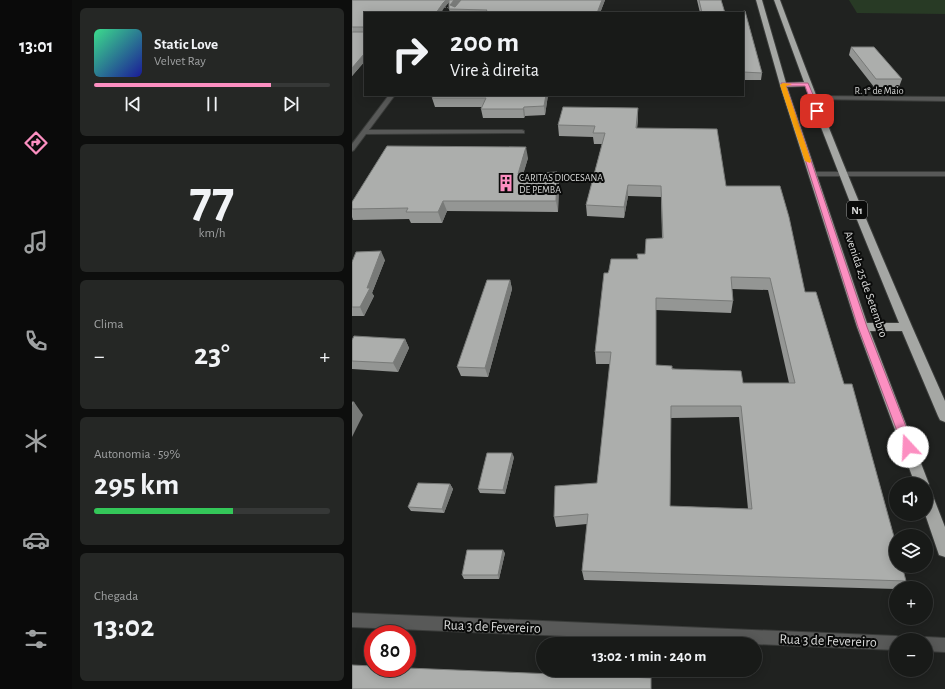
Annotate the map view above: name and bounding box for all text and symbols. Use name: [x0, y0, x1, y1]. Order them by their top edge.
icon: right: [384, 28, 436, 80]
text: 200 m: [450, 29, 519, 57]
text: Static Love: [154, 37, 218, 52]
text: 13:01: [19, 38, 53, 56]
text: Velvet Ray: [154, 55, 206, 68]
text: Vire à direita: [450, 62, 539, 80]
street label: R. 1º de Maio: [854, 86, 904, 96]
icon: previous: [122, 93, 144, 115]
icon: pause: [201, 93, 223, 115]
icon: next: [280, 93, 302, 115]
pin: [800, 94, 834, 128]
icon: arrive: [806, 100, 828, 122]
icon: directions: [22, 129, 50, 157]
building icon: CARITAS DIOCESANA DE PEMBA: [496, 173, 516, 193]
place label: CARITAS DIOCESANA DE PEMBA: [519, 173, 603, 195]
text: 77: [190, 174, 234, 226]
road number: N1: [847, 201, 867, 219]
text: km/h: [199, 227, 225, 240]
icon: music: [22, 228, 50, 256]
street label: Avenida 25 de Setembro: [842, 229, 890, 339]
text: Clima: [94, 318, 124, 331]
icon: phone: [22, 327, 50, 355]
text: 23°: [194, 340, 230, 370]
text: −: [94, 345, 105, 367]
text: +: [319, 345, 330, 367]
position arrow: [887, 426, 929, 468]
icon: climate: [22, 427, 50, 455]
text: Autonomia · 59%: [94, 448, 180, 461]
text: 295 km: [94, 470, 179, 500]
map controls: [889, 477, 933, 677]
button: sound: [889, 477, 933, 521]
icon: car: [22, 526, 50, 554]
button: layers: [889, 529, 933, 573]
button: +: [889, 581, 933, 625]
text: Chegada: [94, 590, 138, 603]
text: 13:02: [94, 612, 154, 642]
street label: Rua 3 de Fevereiro: [443, 618, 541, 636]
icon: filters: [22, 625, 50, 653]
speed limit sign: 80: [364, 625, 416, 677]
street label: Rua 3 de Fevereiro: [779, 632, 877, 650]
button: −: [889, 633, 933, 677]
text: 13:02 · 1 min · 240 m: [592, 649, 706, 664]

